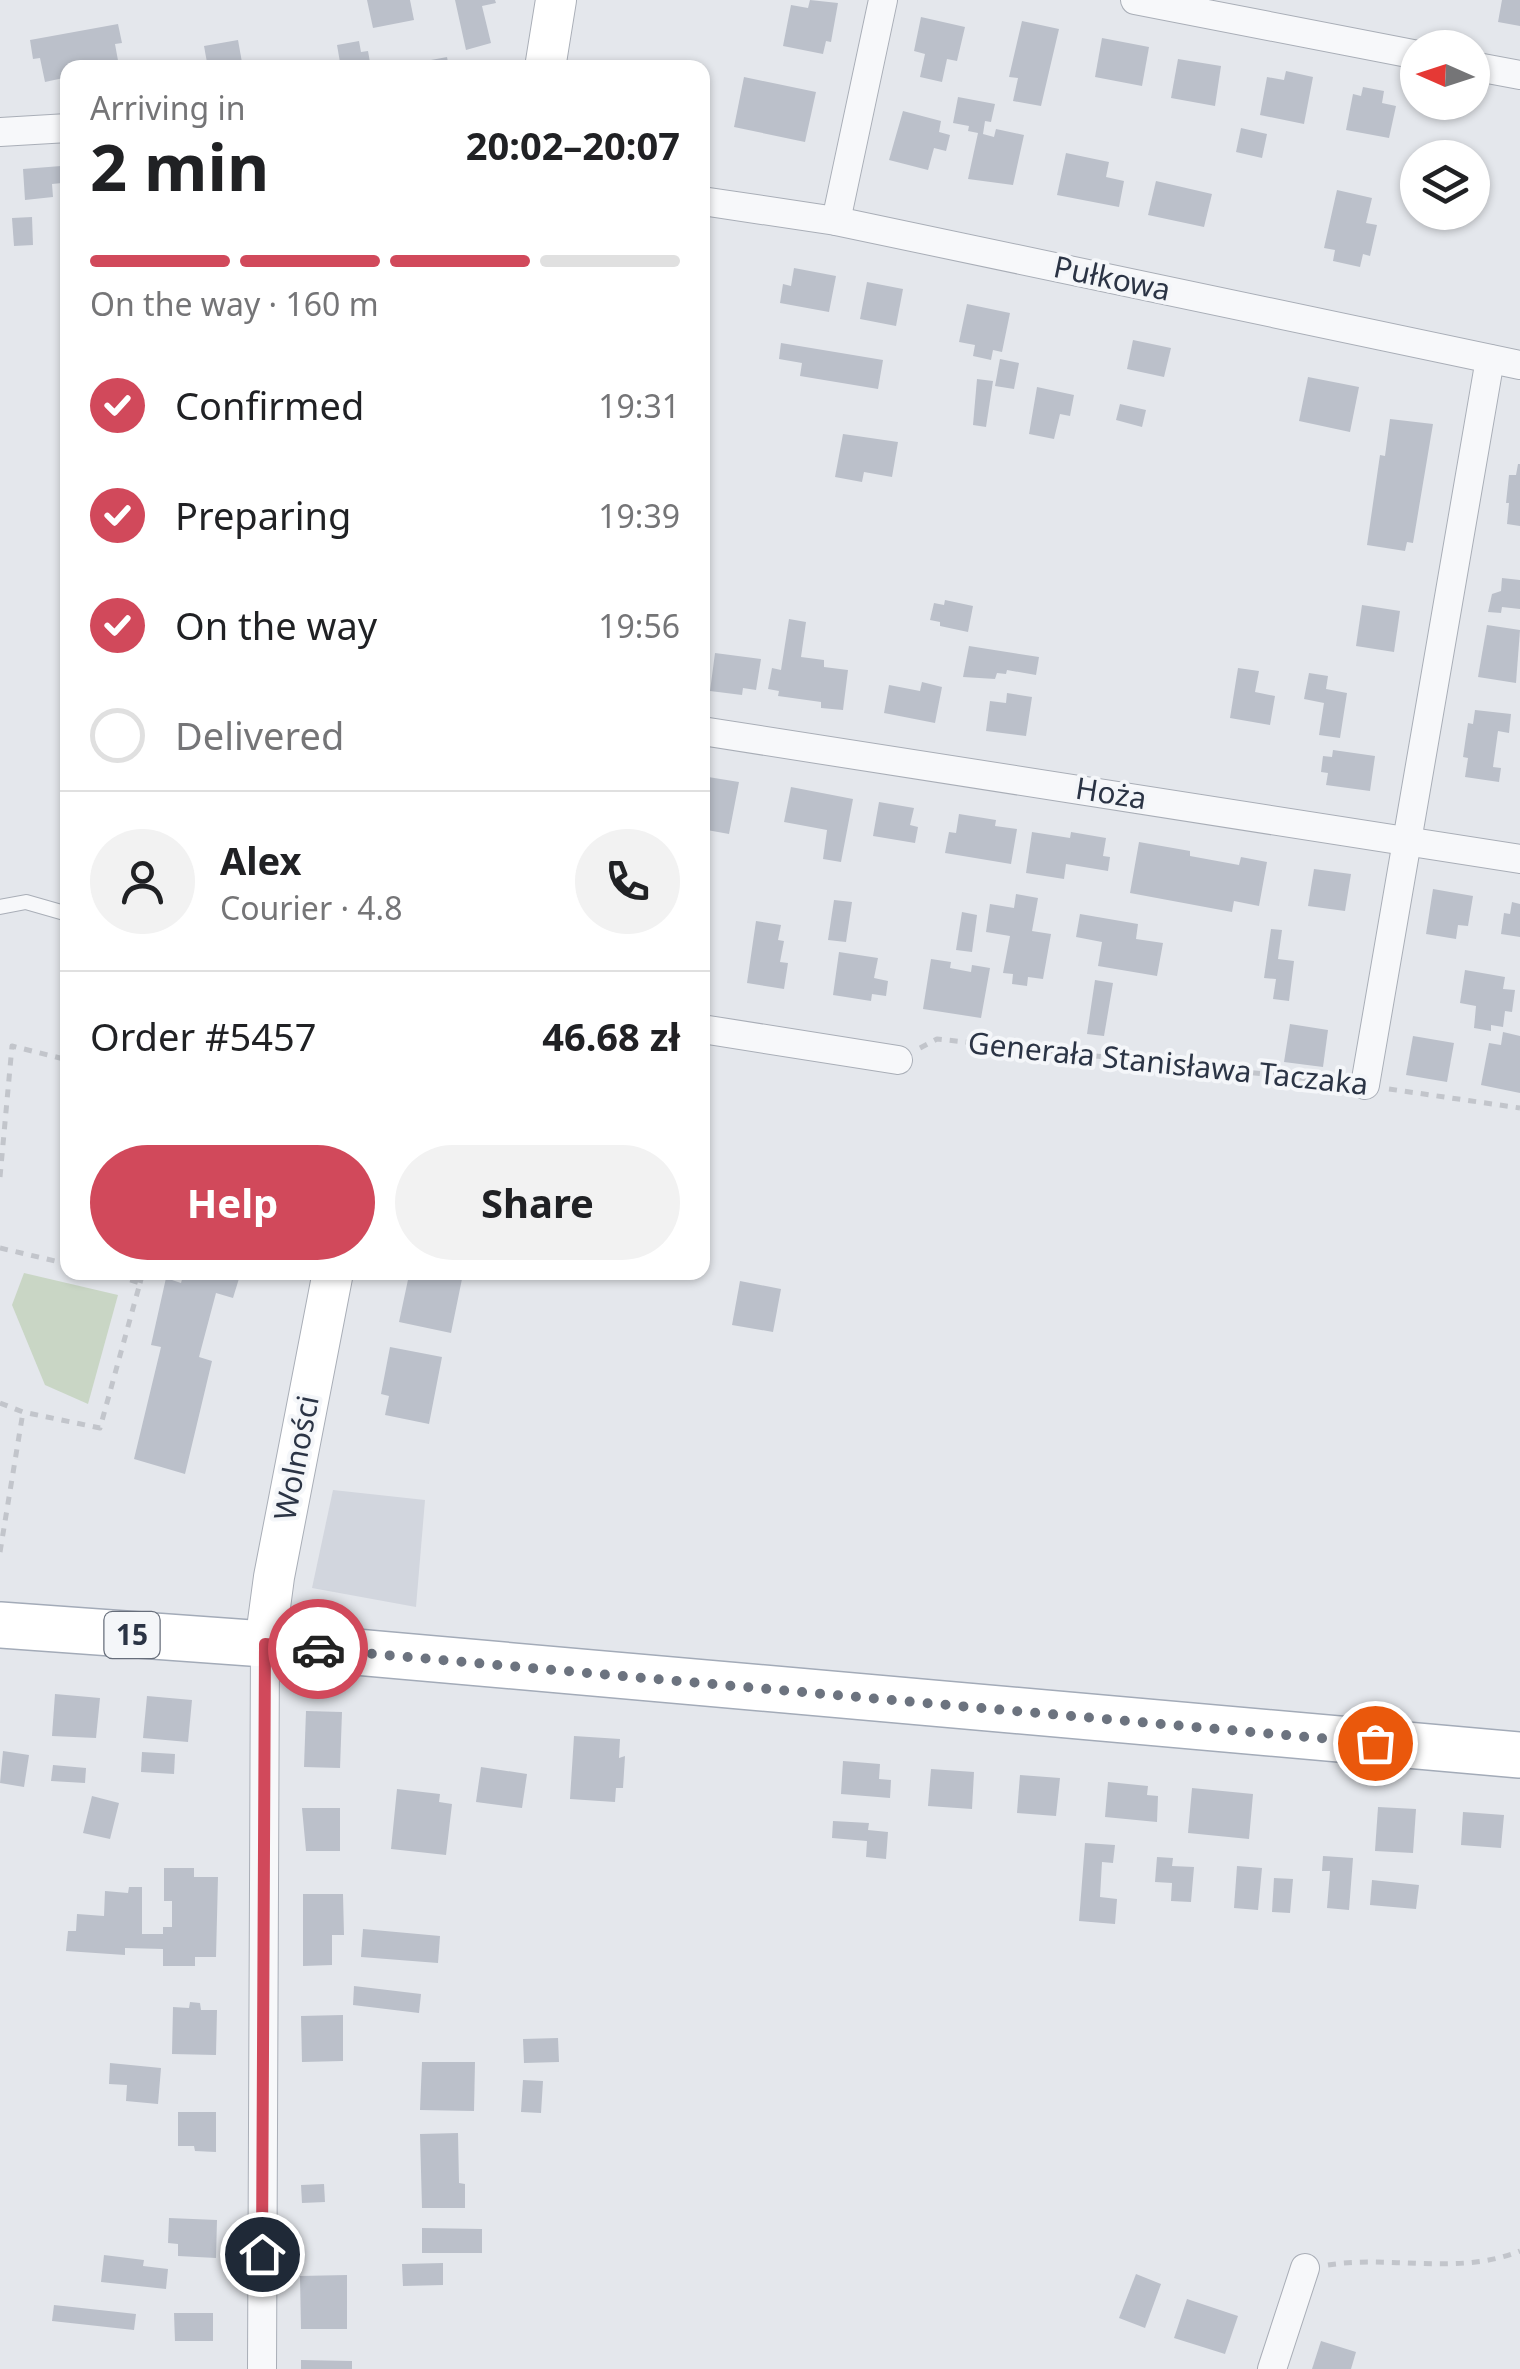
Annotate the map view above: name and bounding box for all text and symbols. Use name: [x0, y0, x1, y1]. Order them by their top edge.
north arrow: [1400, 30, 1490, 120]
map controls: [1400, 30, 1490, 230]
text: Arriving in: [90, 86, 245, 129]
text: 20:02–20:07: [466, 119, 680, 171]
text: 2 min: [90, 122, 269, 210]
button: layers: [1400, 140, 1490, 230]
street label: Pułkowa: [1050, 245, 1174, 310]
text: On the way · 160 m: [90, 282, 379, 325]
icon: check: [90, 378, 145, 433]
text: Confirmed: [175, 379, 364, 431]
text: 19:31: [598, 384, 680, 427]
icon: check: [90, 488, 145, 543]
text: Preparing: [175, 489, 351, 541]
text: 19:39: [598, 494, 680, 537]
icon: check: [90, 598, 145, 653]
text: On the way: [175, 599, 377, 651]
text: 19:56: [598, 604, 680, 647]
text: Delivered: [175, 709, 344, 761]
street label: Hoża: [1073, 767, 1150, 818]
button: person: [90, 829, 195, 934]
button: phone: [575, 829, 680, 934]
text: Alex: [220, 834, 302, 886]
text: Courier · 4.8: [220, 886, 403, 929]
text: Order #5457: [90, 1010, 316, 1062]
text: 46.68 zł: [542, 1010, 680, 1062]
street label: Generała Stanisława Taczaka: [966, 1021, 1370, 1104]
button: Help: [90, 1145, 375, 1260]
button: Share: [395, 1145, 680, 1260]
street label: Wolności: [263, 1392, 328, 1524]
courier: [268, 1599, 368, 1699]
road number: 15: [104, 1612, 160, 1658]
icon: car: [291, 1622, 346, 1677]
pin: [1333, 1701, 1418, 1786]
icon: bag: [1348, 1716, 1403, 1771]
pin: [220, 2212, 305, 2297]
icon: home: [235, 2227, 290, 2282]

